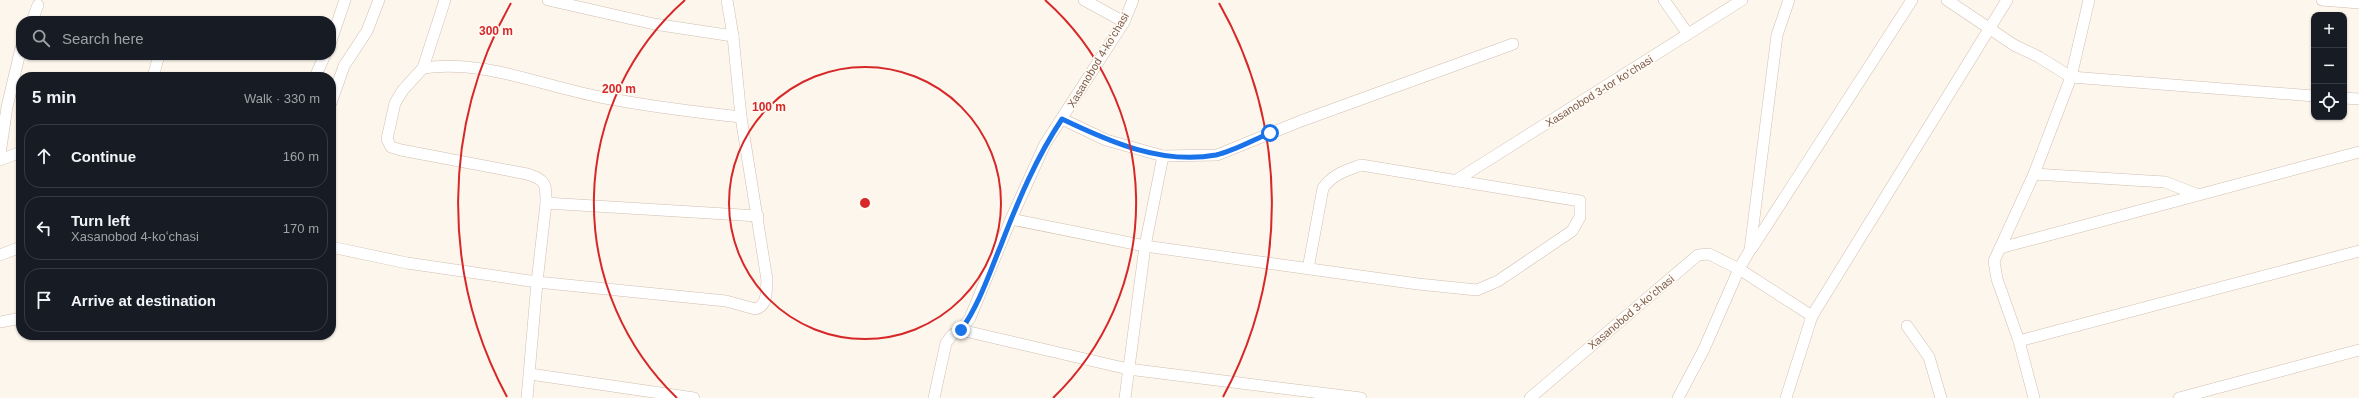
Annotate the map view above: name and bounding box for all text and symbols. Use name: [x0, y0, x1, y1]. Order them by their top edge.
street label: Xasanobod 4-koʻchasi: [1065, 11, 1131, 109]
map controls: [2311, 12, 2347, 120]
button: +: [2311, 12, 2347, 48]
search box: [16, 16, 336, 60]
text: 300 m: [479, 24, 513, 38]
icon: search: [30, 27, 52, 49]
text: Search here: [62, 30, 144, 47]
button: −: [2311, 48, 2347, 84]
street label: Xasanobod 3-tor koʻchasi: [1543, 53, 1655, 129]
text: 200 m: [602, 82, 636, 96]
button: locate: [2311, 84, 2347, 120]
text: 5 min: [32, 88, 76, 107]
text: Walk · 330 m: [244, 91, 320, 106]
text: 100 m: [752, 100, 786, 114]
route start: [1261, 124, 1279, 142]
icon: ahead: [33, 145, 55, 167]
text: Continue: [71, 148, 136, 165]
text: 160 m: [283, 149, 319, 164]
centre of rings: [858, 196, 872, 210]
text: Turn left: [71, 212, 130, 229]
icon: left: [33, 217, 55, 239]
text: 170 m: [283, 221, 319, 236]
text: Xasanobod 4-koʻchasi: [71, 229, 199, 244]
street label: Xasanobod 3-koʻchasi: [1586, 273, 1676, 351]
icon: arrive: [33, 289, 55, 311]
text: Arrive at destination: [71, 292, 216, 309]
route end: [952, 321, 970, 339]

